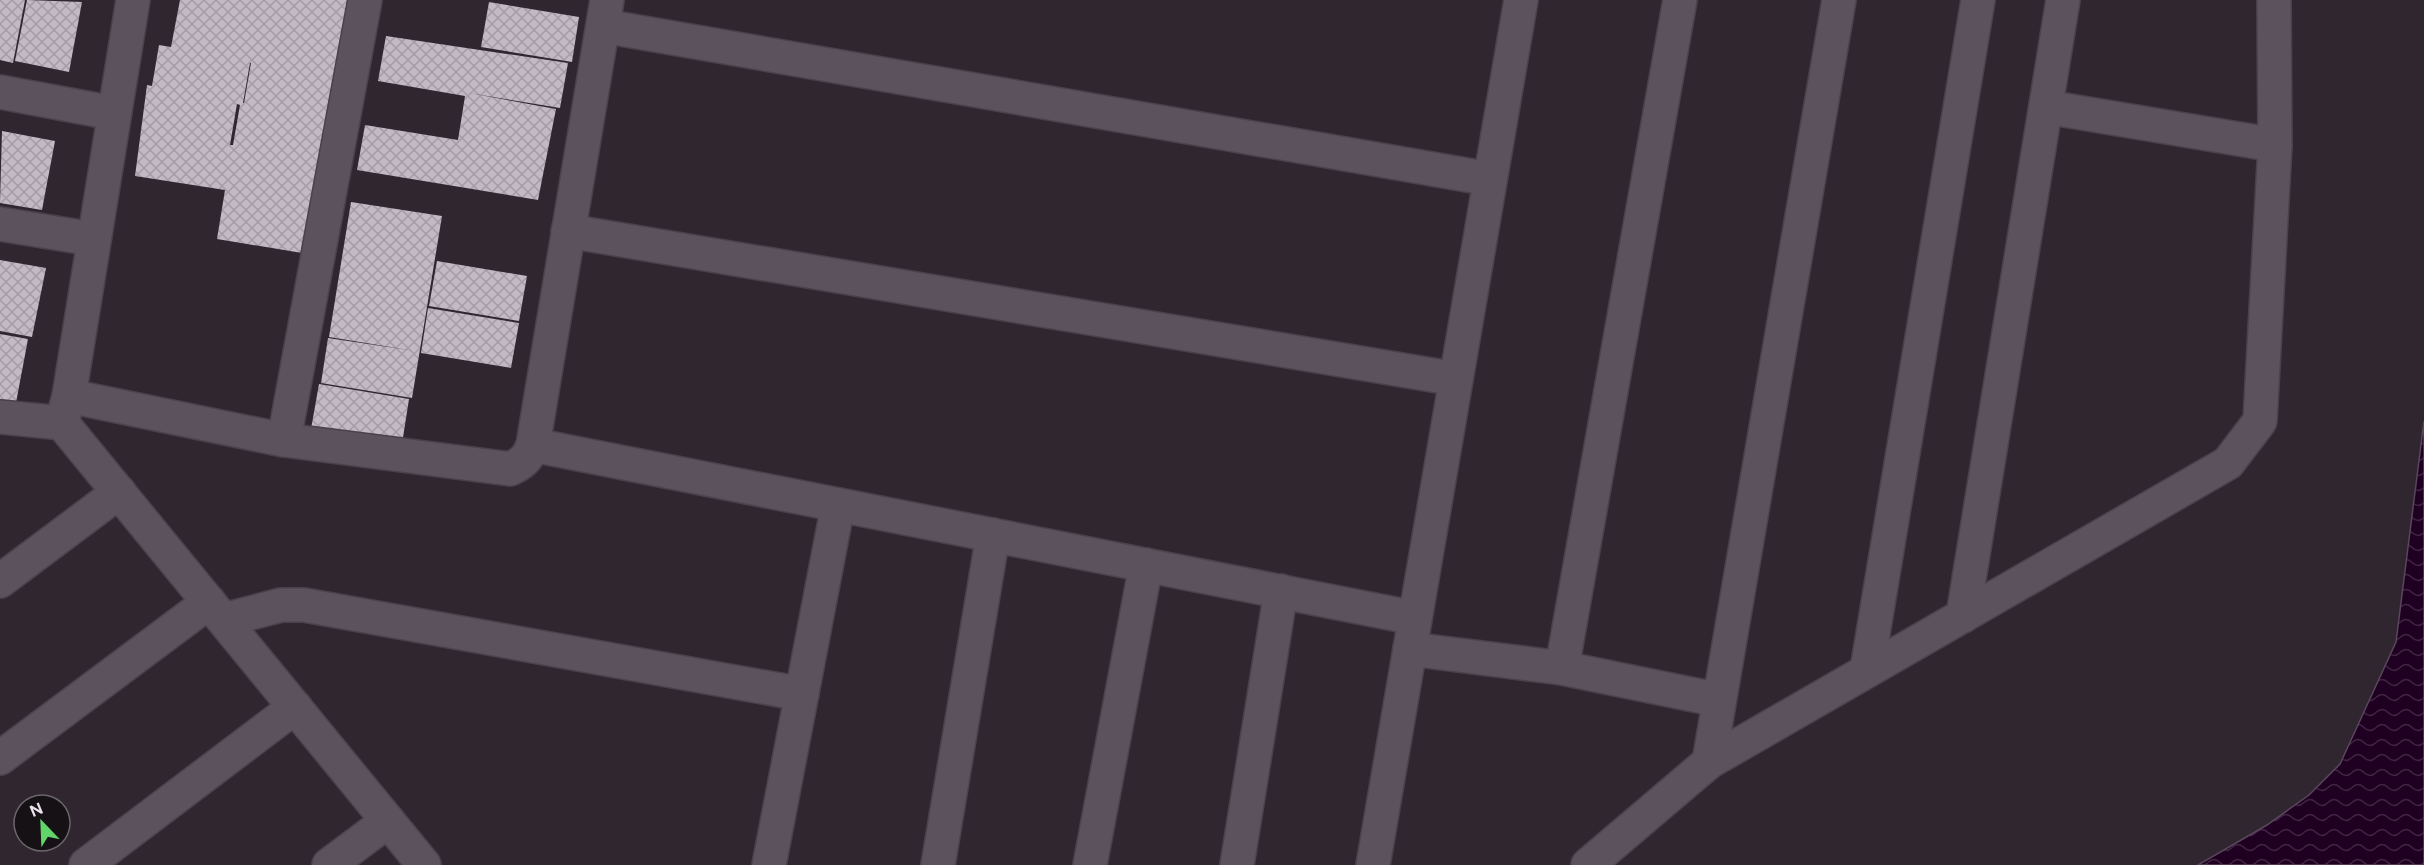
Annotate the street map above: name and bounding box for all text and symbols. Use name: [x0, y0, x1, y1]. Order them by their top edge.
north arrow: [12, 793, 72, 853]
text: N: [27, 798, 46, 821]

